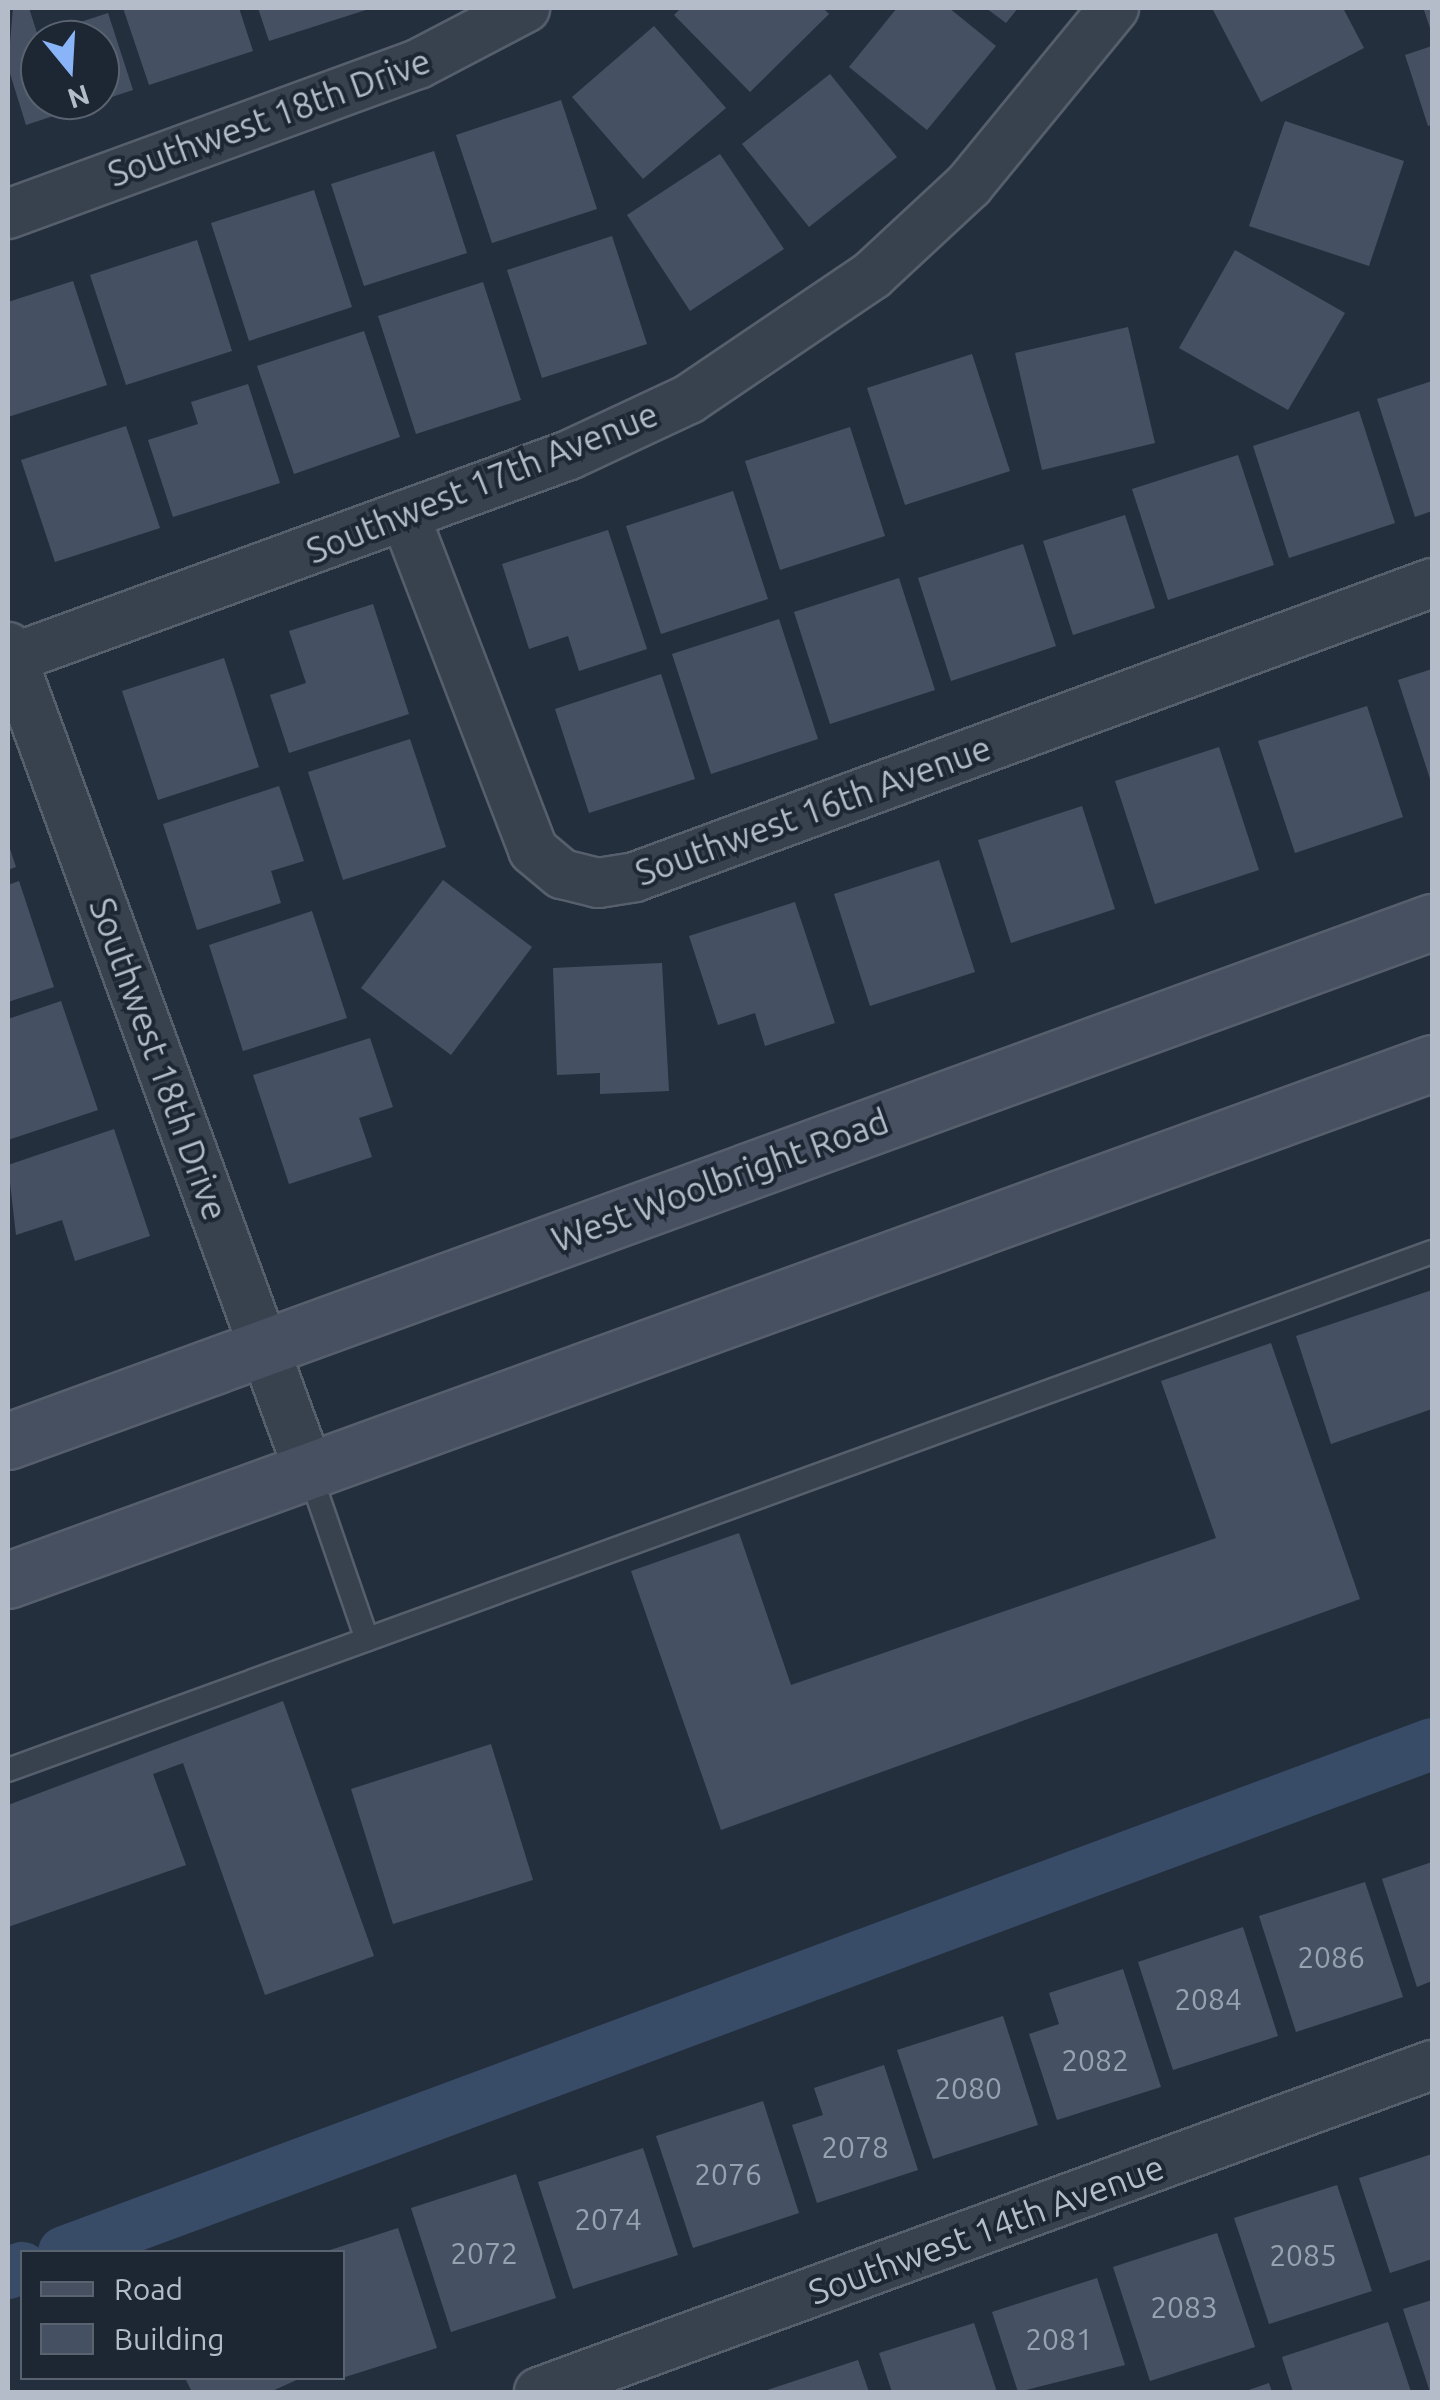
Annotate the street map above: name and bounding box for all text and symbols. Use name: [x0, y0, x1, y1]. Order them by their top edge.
north arrow: [20, 20, 120, 120]
street label: Southwest 18th Drive: [102, 39, 436, 195]
text: N: [64, 79, 94, 115]
street label: Southwest 17th Avenue: [300, 392, 664, 572]
street label: Southwest 16th Avenue: [630, 726, 996, 894]
street label: Southwest 18th Drive: [81, 892, 237, 1226]
street label: West Woolbright Road: [546, 1100, 894, 1260]
house number: 2086: [1297, 1939, 1365, 1975]
house number: 2084: [1174, 1981, 1242, 2017]
house number: 2082: [1061, 2042, 1129, 2078]
house number: 2080: [934, 2070, 1002, 2106]
house number: 2078: [821, 2129, 889, 2165]
street label: Southwest 14th Avenue: [803, 2145, 1169, 2313]
house number: 2076: [694, 2156, 762, 2192]
house number: 2074: [574, 2201, 642, 2237]
house number: 2072: [450, 2235, 518, 2271]
house number: 2085: [1269, 2237, 1337, 2273]
legend: [20, 2250, 345, 2380]
text: Road: [114, 2272, 183, 2306]
house number: 2083: [1150, 2289, 1218, 2325]
house number: 2081: [1025, 2321, 1093, 2357]
text: Building: [114, 2322, 225, 2356]

